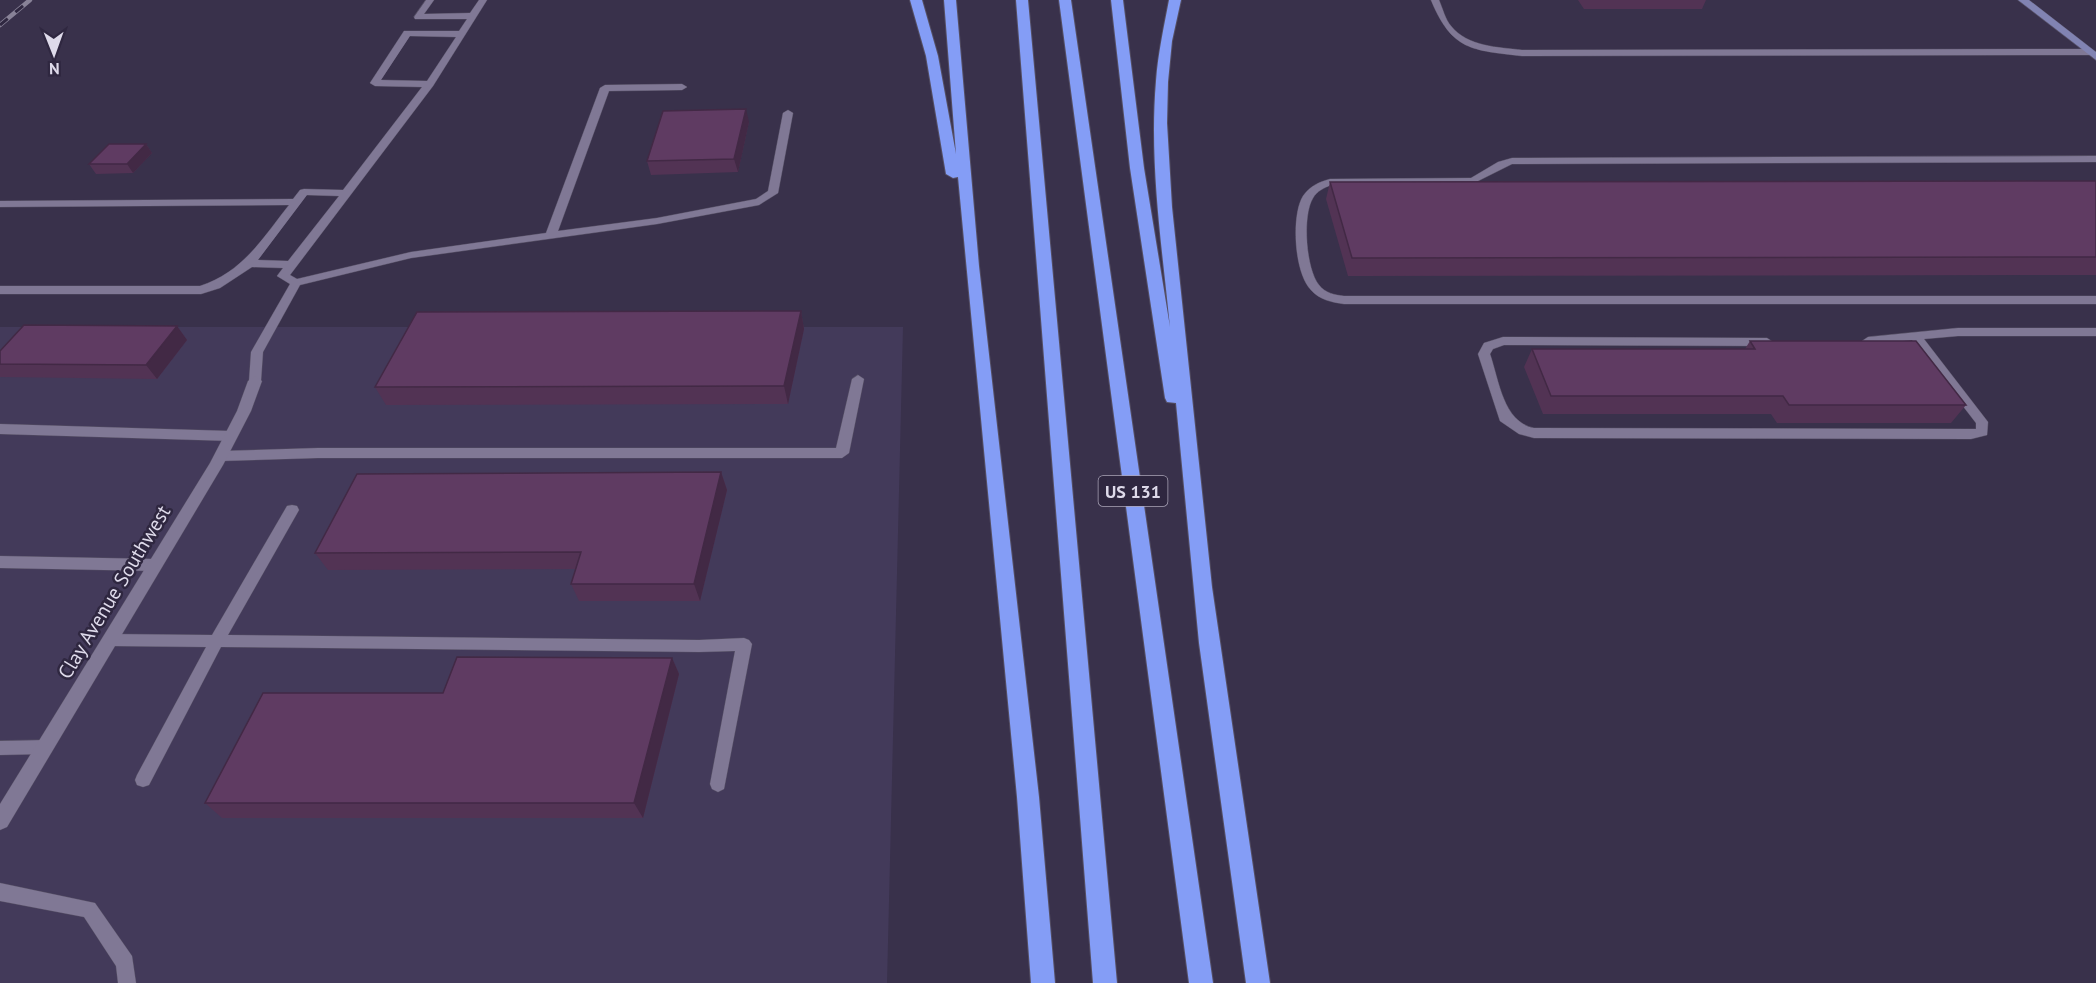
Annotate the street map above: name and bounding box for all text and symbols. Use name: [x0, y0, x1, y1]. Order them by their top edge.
north arrow: [24, 24, 84, 84]
text: N: [49, 59, 60, 79]
road number: US 131: [1098, 476, 1168, 506]
street label: Clay Avenue Southwest: [52, 500, 176, 684]

